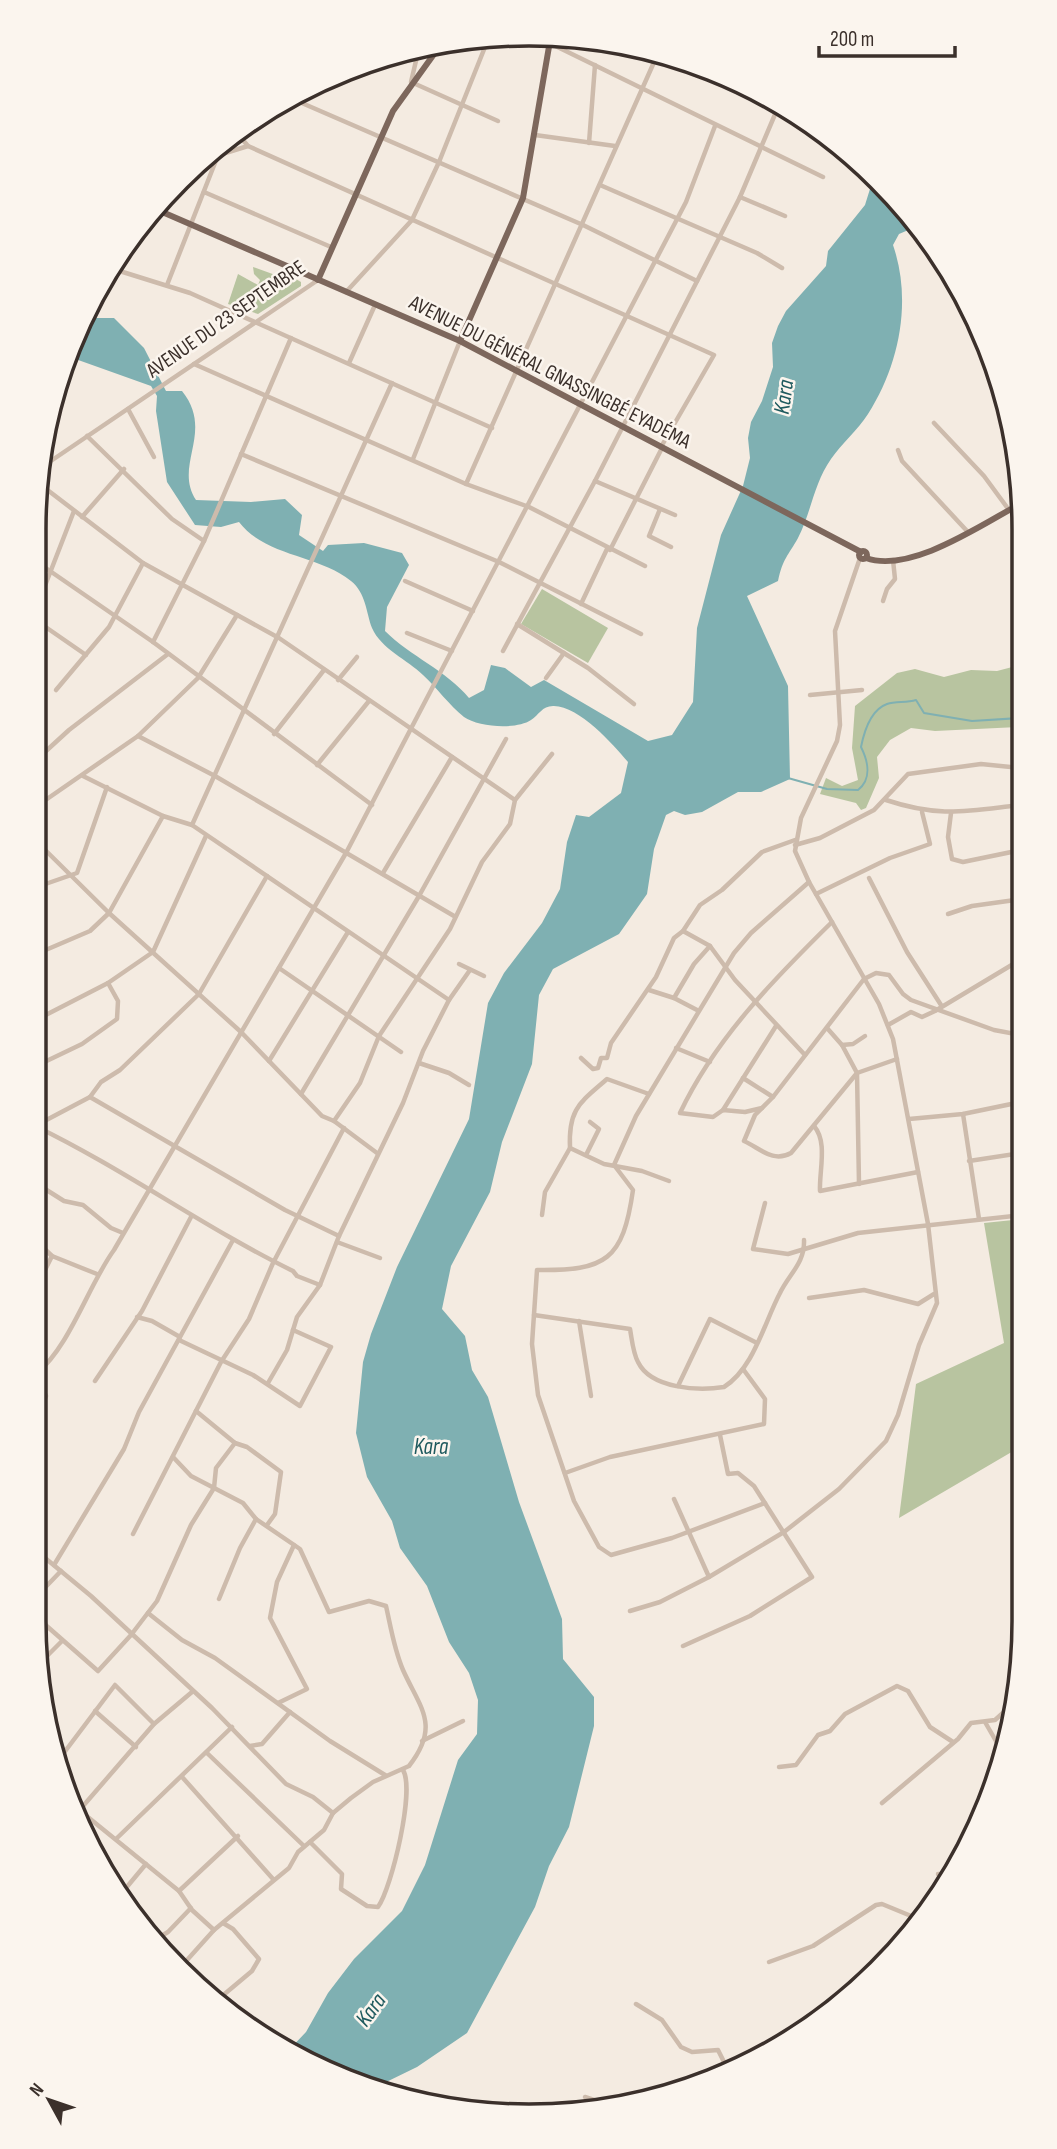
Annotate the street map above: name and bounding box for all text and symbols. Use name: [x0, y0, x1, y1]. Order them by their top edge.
scale bar: [819, 14, 956, 58]
text: 200 m: [830, 27, 874, 52]
street label: AVENUE DU 23 SEPTEMBRE: [141, 255, 310, 384]
street label: AVENUE DU GÉNÉRAL GNASSINGBÉ EYADÉMA: [404, 289, 696, 455]
water label: Kara: [768, 377, 800, 416]
water label: Kara: [414, 1433, 449, 1461]
water label: Kara: [350, 1987, 393, 2032]
north arrow: [14, 2065, 84, 2135]
text: N: [25, 2079, 49, 2101]

